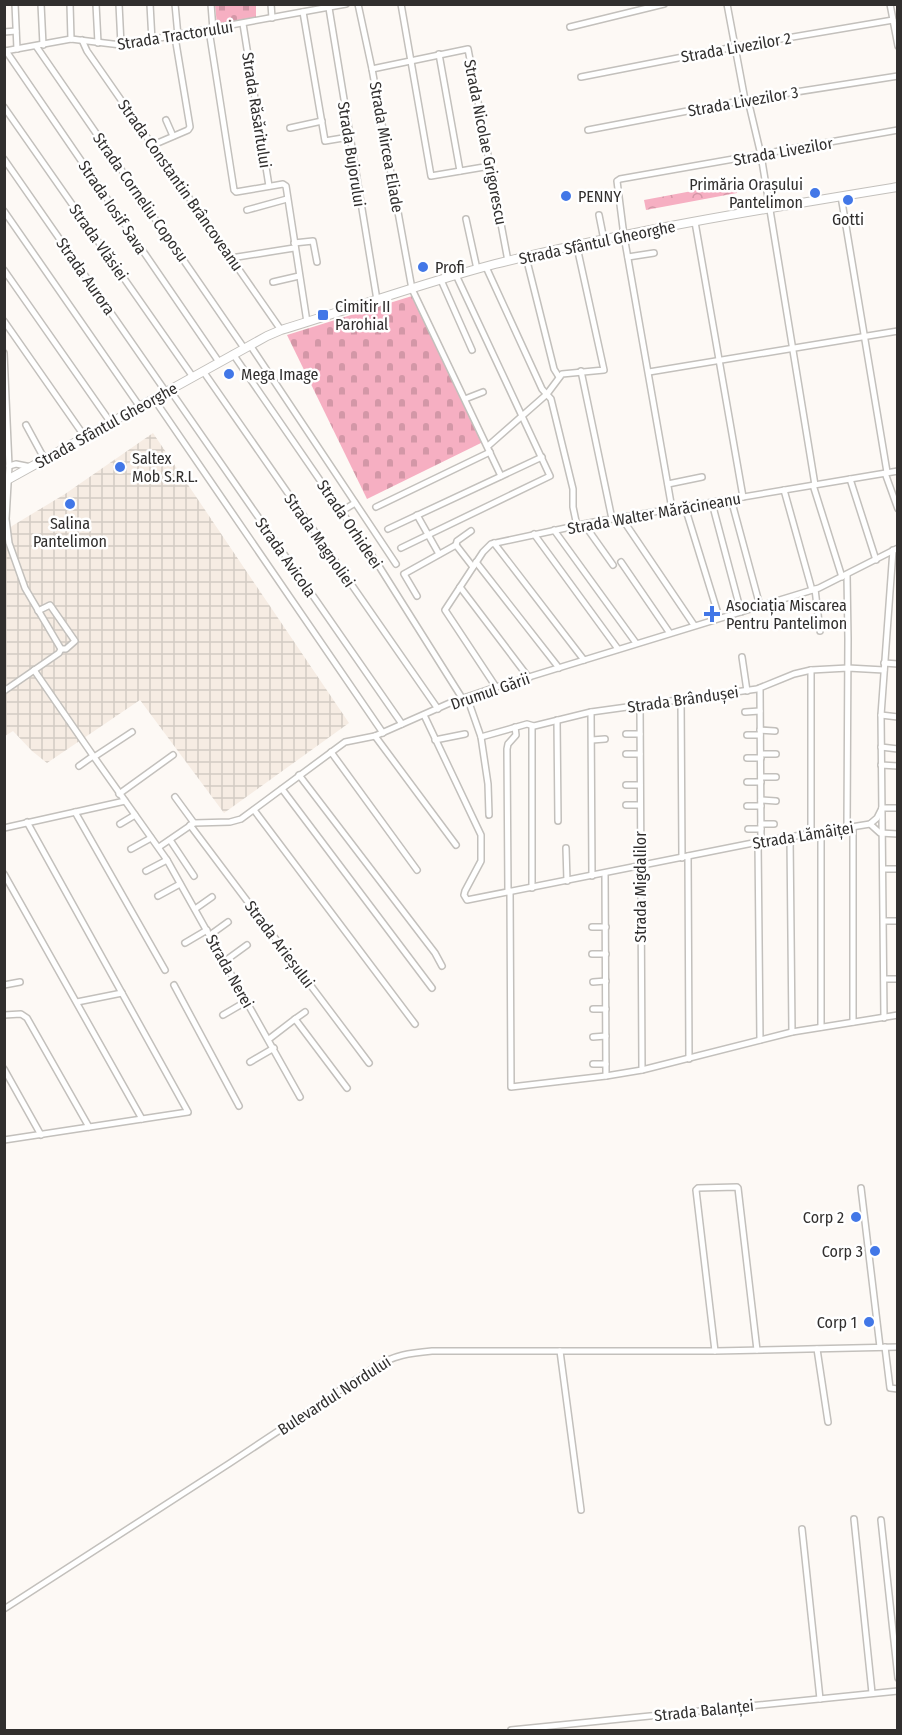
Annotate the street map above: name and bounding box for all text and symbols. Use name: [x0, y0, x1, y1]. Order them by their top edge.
street label: Strada Tractorului: [116, 17, 234, 54]
street label: Strada Livezilor 2: [680, 28, 793, 67]
street label: Strada Răsăritului: [238, 51, 275, 169]
street label: Strada Nicolae Grigorescu: [460, 58, 511, 226]
street label: Strada Mircea Eliade: [366, 80, 407, 214]
street label: Strada Livezilor 3: [686, 82, 800, 121]
street label: Strada Constantin Brâncoveanu: [114, 96, 247, 275]
street label: Strada Bujorului: [334, 100, 369, 208]
street label: Strada Corneliu Coposu: [89, 129, 192, 265]
street label: Strada Livezilor: [732, 133, 835, 170]
street label: Strada Iosif Sava: [74, 157, 151, 258]
place label: Primăria Orașului Pantelimon: [689, 175, 803, 212]
marker: Primăria Orașului Pantelimon: [808, 186, 822, 200]
place label: PENNY: [578, 187, 621, 206]
marker: PENNY: [559, 189, 573, 203]
marker: Gotti: [841, 193, 855, 207]
street label: Strada Vlăsiei: [65, 200, 132, 284]
place label: Gotti: [832, 210, 864, 229]
street label: Strada Sfântul Gheorghe: [517, 217, 677, 268]
street label: Strada Aurora: [52, 234, 119, 319]
place label: Profi: [435, 258, 465, 277]
marker: Profi: [416, 260, 430, 274]
place label: Cimitir II Parohial: [335, 297, 391, 334]
marker: Cimitir II Parohial: [316, 308, 330, 322]
place label: Mega Image: [241, 365, 319, 384]
marker: Mega Image: [222, 367, 236, 381]
street label: Strada Sfântul Gheorghe: [32, 378, 181, 472]
place label: Saltex Mob S.R.L.: [132, 449, 198, 486]
marker: Saltex Mob S.R.L.: [113, 460, 127, 474]
street label: Strada Orhideei: [313, 476, 386, 572]
street label: Strada Walter Mărăcineanu: [566, 489, 742, 538]
street label: Strada Magnoliei: [280, 490, 359, 591]
marker: Salina Pantelimon: [63, 497, 77, 511]
place label: Salina Pantelimon: [33, 514, 107, 551]
street label: Strada Avicola: [251, 514, 320, 601]
place label: Asociația Miscarea Pentru Pantelimon: [726, 596, 847, 633]
marker: Asociația Miscarea Pentru Pantelimon: [703, 605, 721, 623]
street label: Drumul Gării: [448, 669, 532, 714]
street label: Strada Brândușei: [626, 682, 740, 718]
street label: Strada Lămâiței: [751, 818, 855, 854]
street label: Strada Migdalilor: [631, 831, 650, 943]
street label: Strada Arieșului: [240, 897, 318, 992]
street label: Strada Nerei: [202, 931, 257, 1011]
place label: Corp 2: [803, 1208, 844, 1227]
marker: Corp 2: [849, 1210, 863, 1224]
place label: Corp 3: [822, 1242, 863, 1261]
marker: Corp 3: [868, 1244, 882, 1258]
place label: Corp 1: [817, 1313, 857, 1332]
marker: Corp 1: [862, 1315, 876, 1329]
street label: Bulevardul Nordului: [274, 1352, 394, 1439]
street label: Strada Balanței: [653, 1696, 755, 1726]

